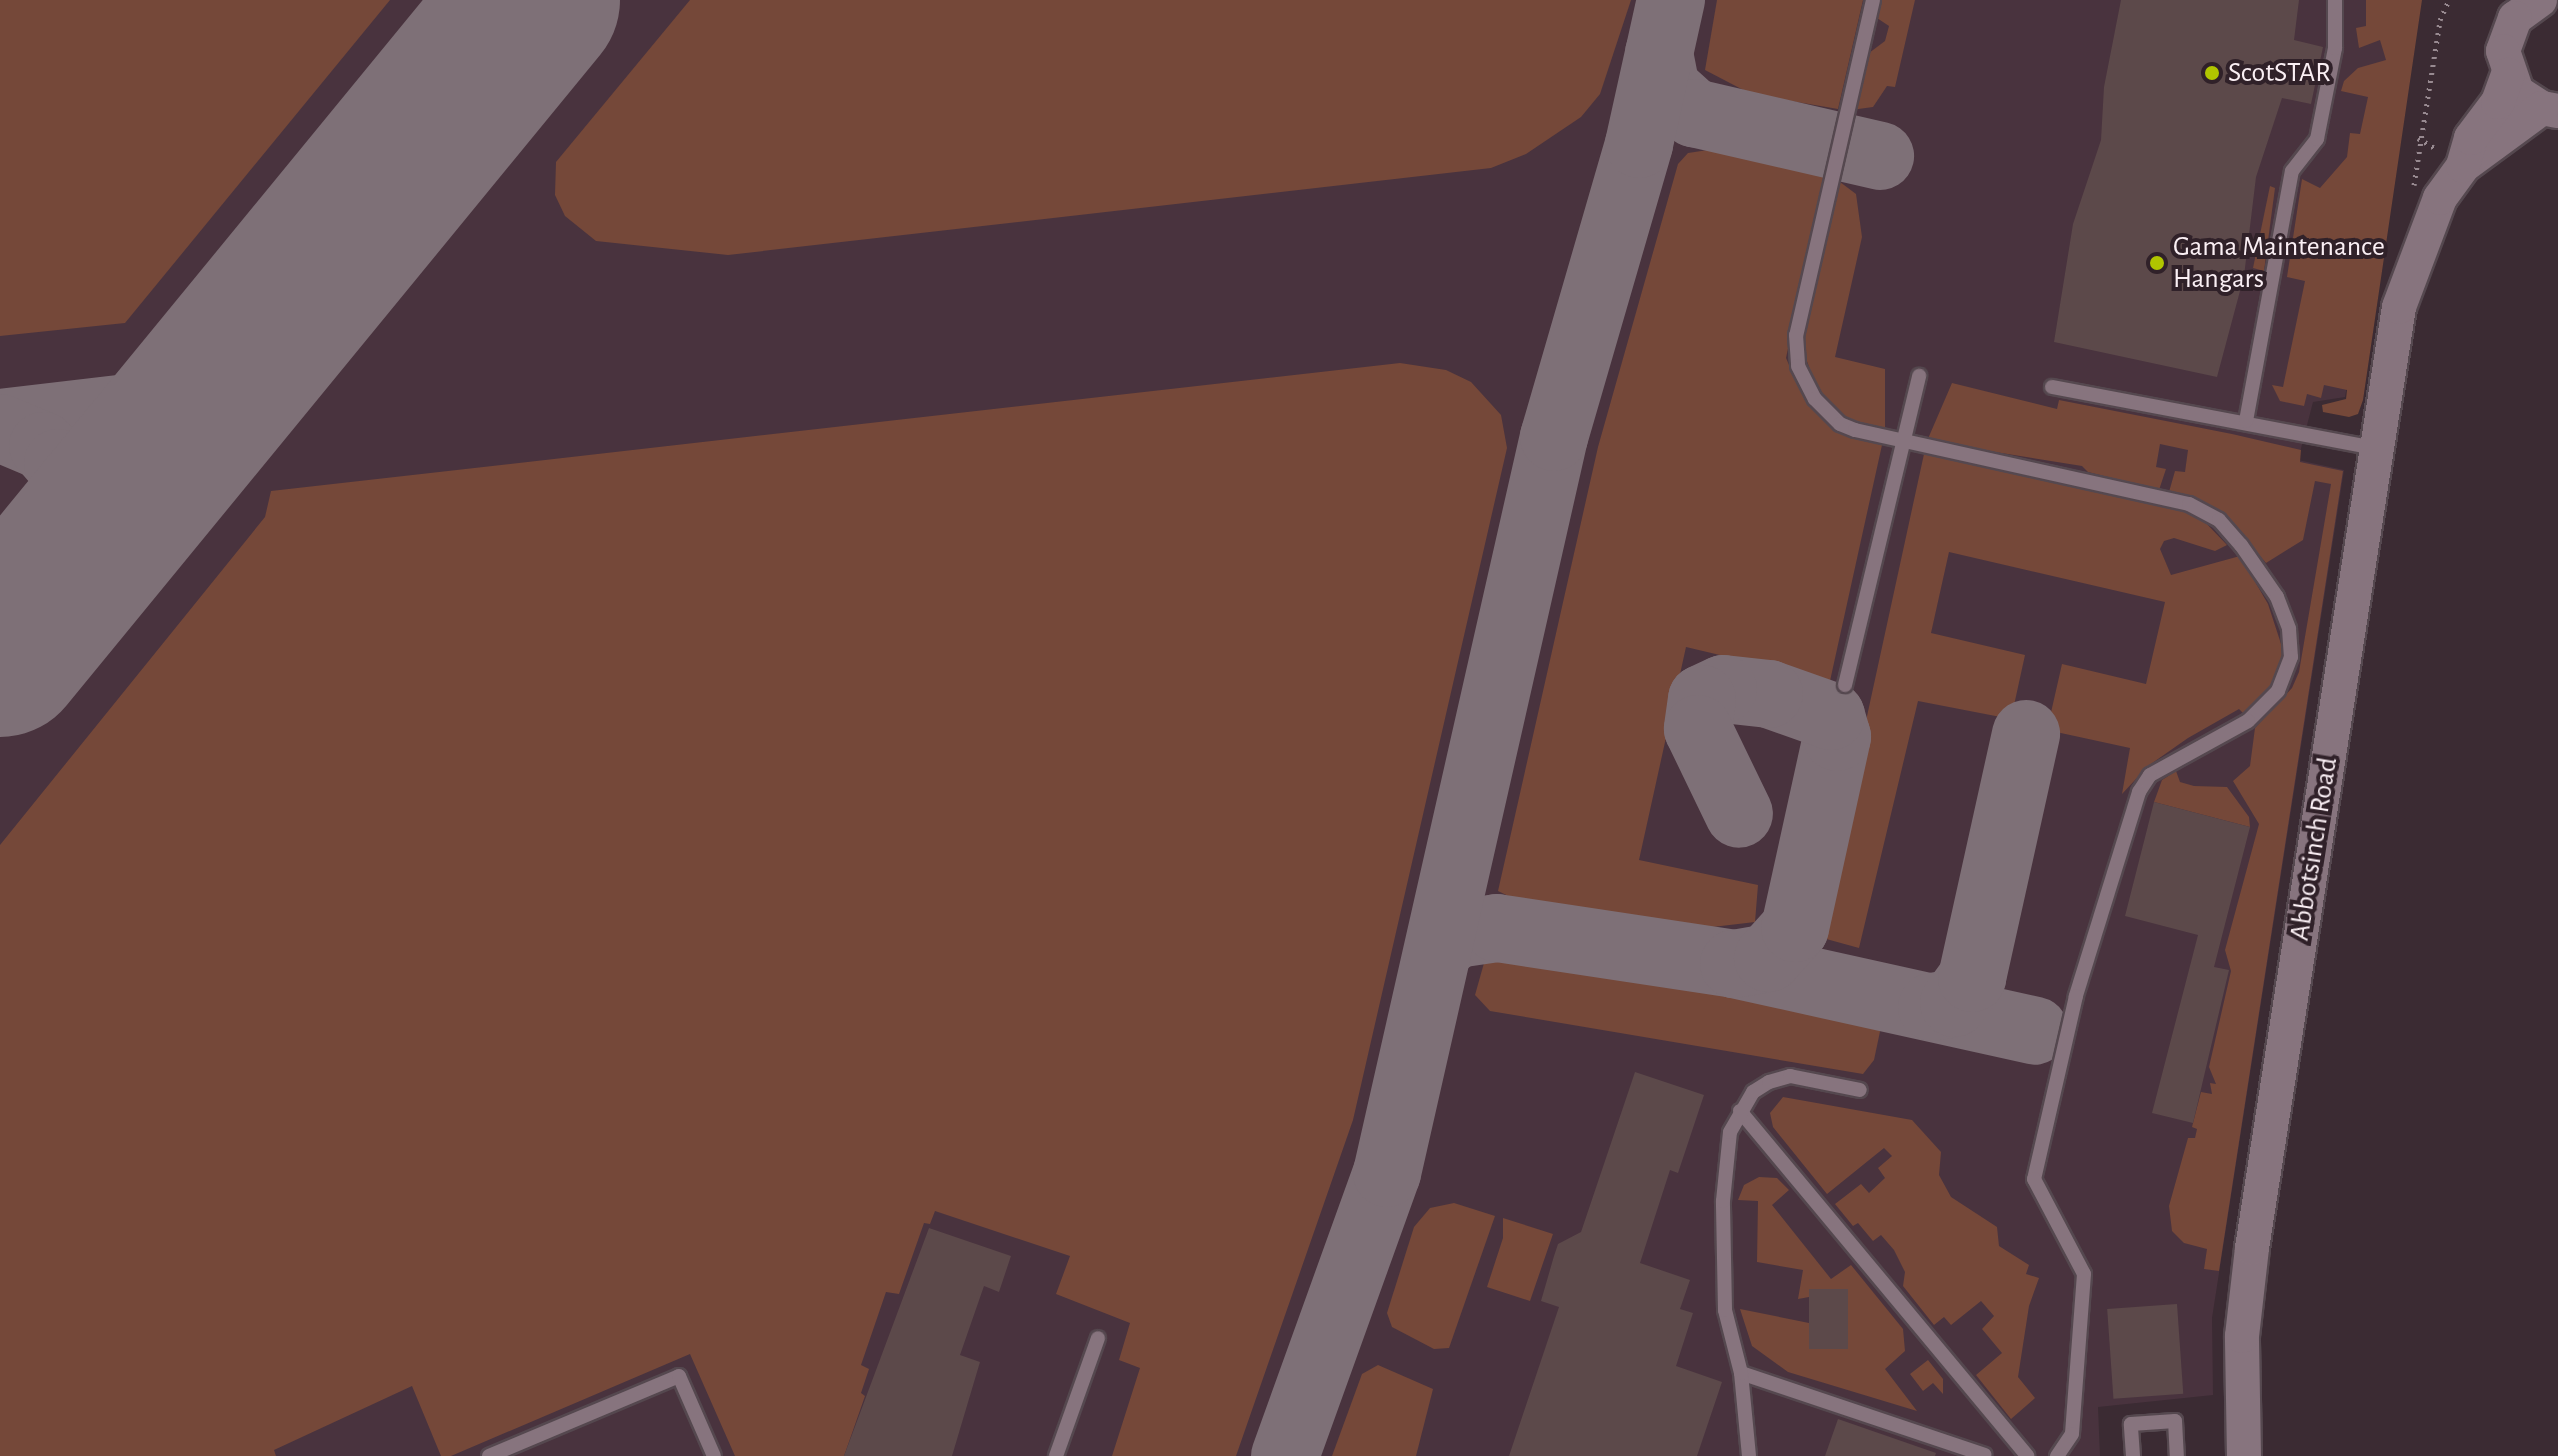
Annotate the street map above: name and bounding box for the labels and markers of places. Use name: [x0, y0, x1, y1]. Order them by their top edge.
place label: ScotSTAR: [2228, 56, 2331, 90]
marker: ScotSTAR: [2203, 64, 2221, 82]
place label: Gama Maintenance Hangars: [2173, 230, 2385, 296]
marker: Gama Maintenance Hangars: [2148, 254, 2166, 272]

